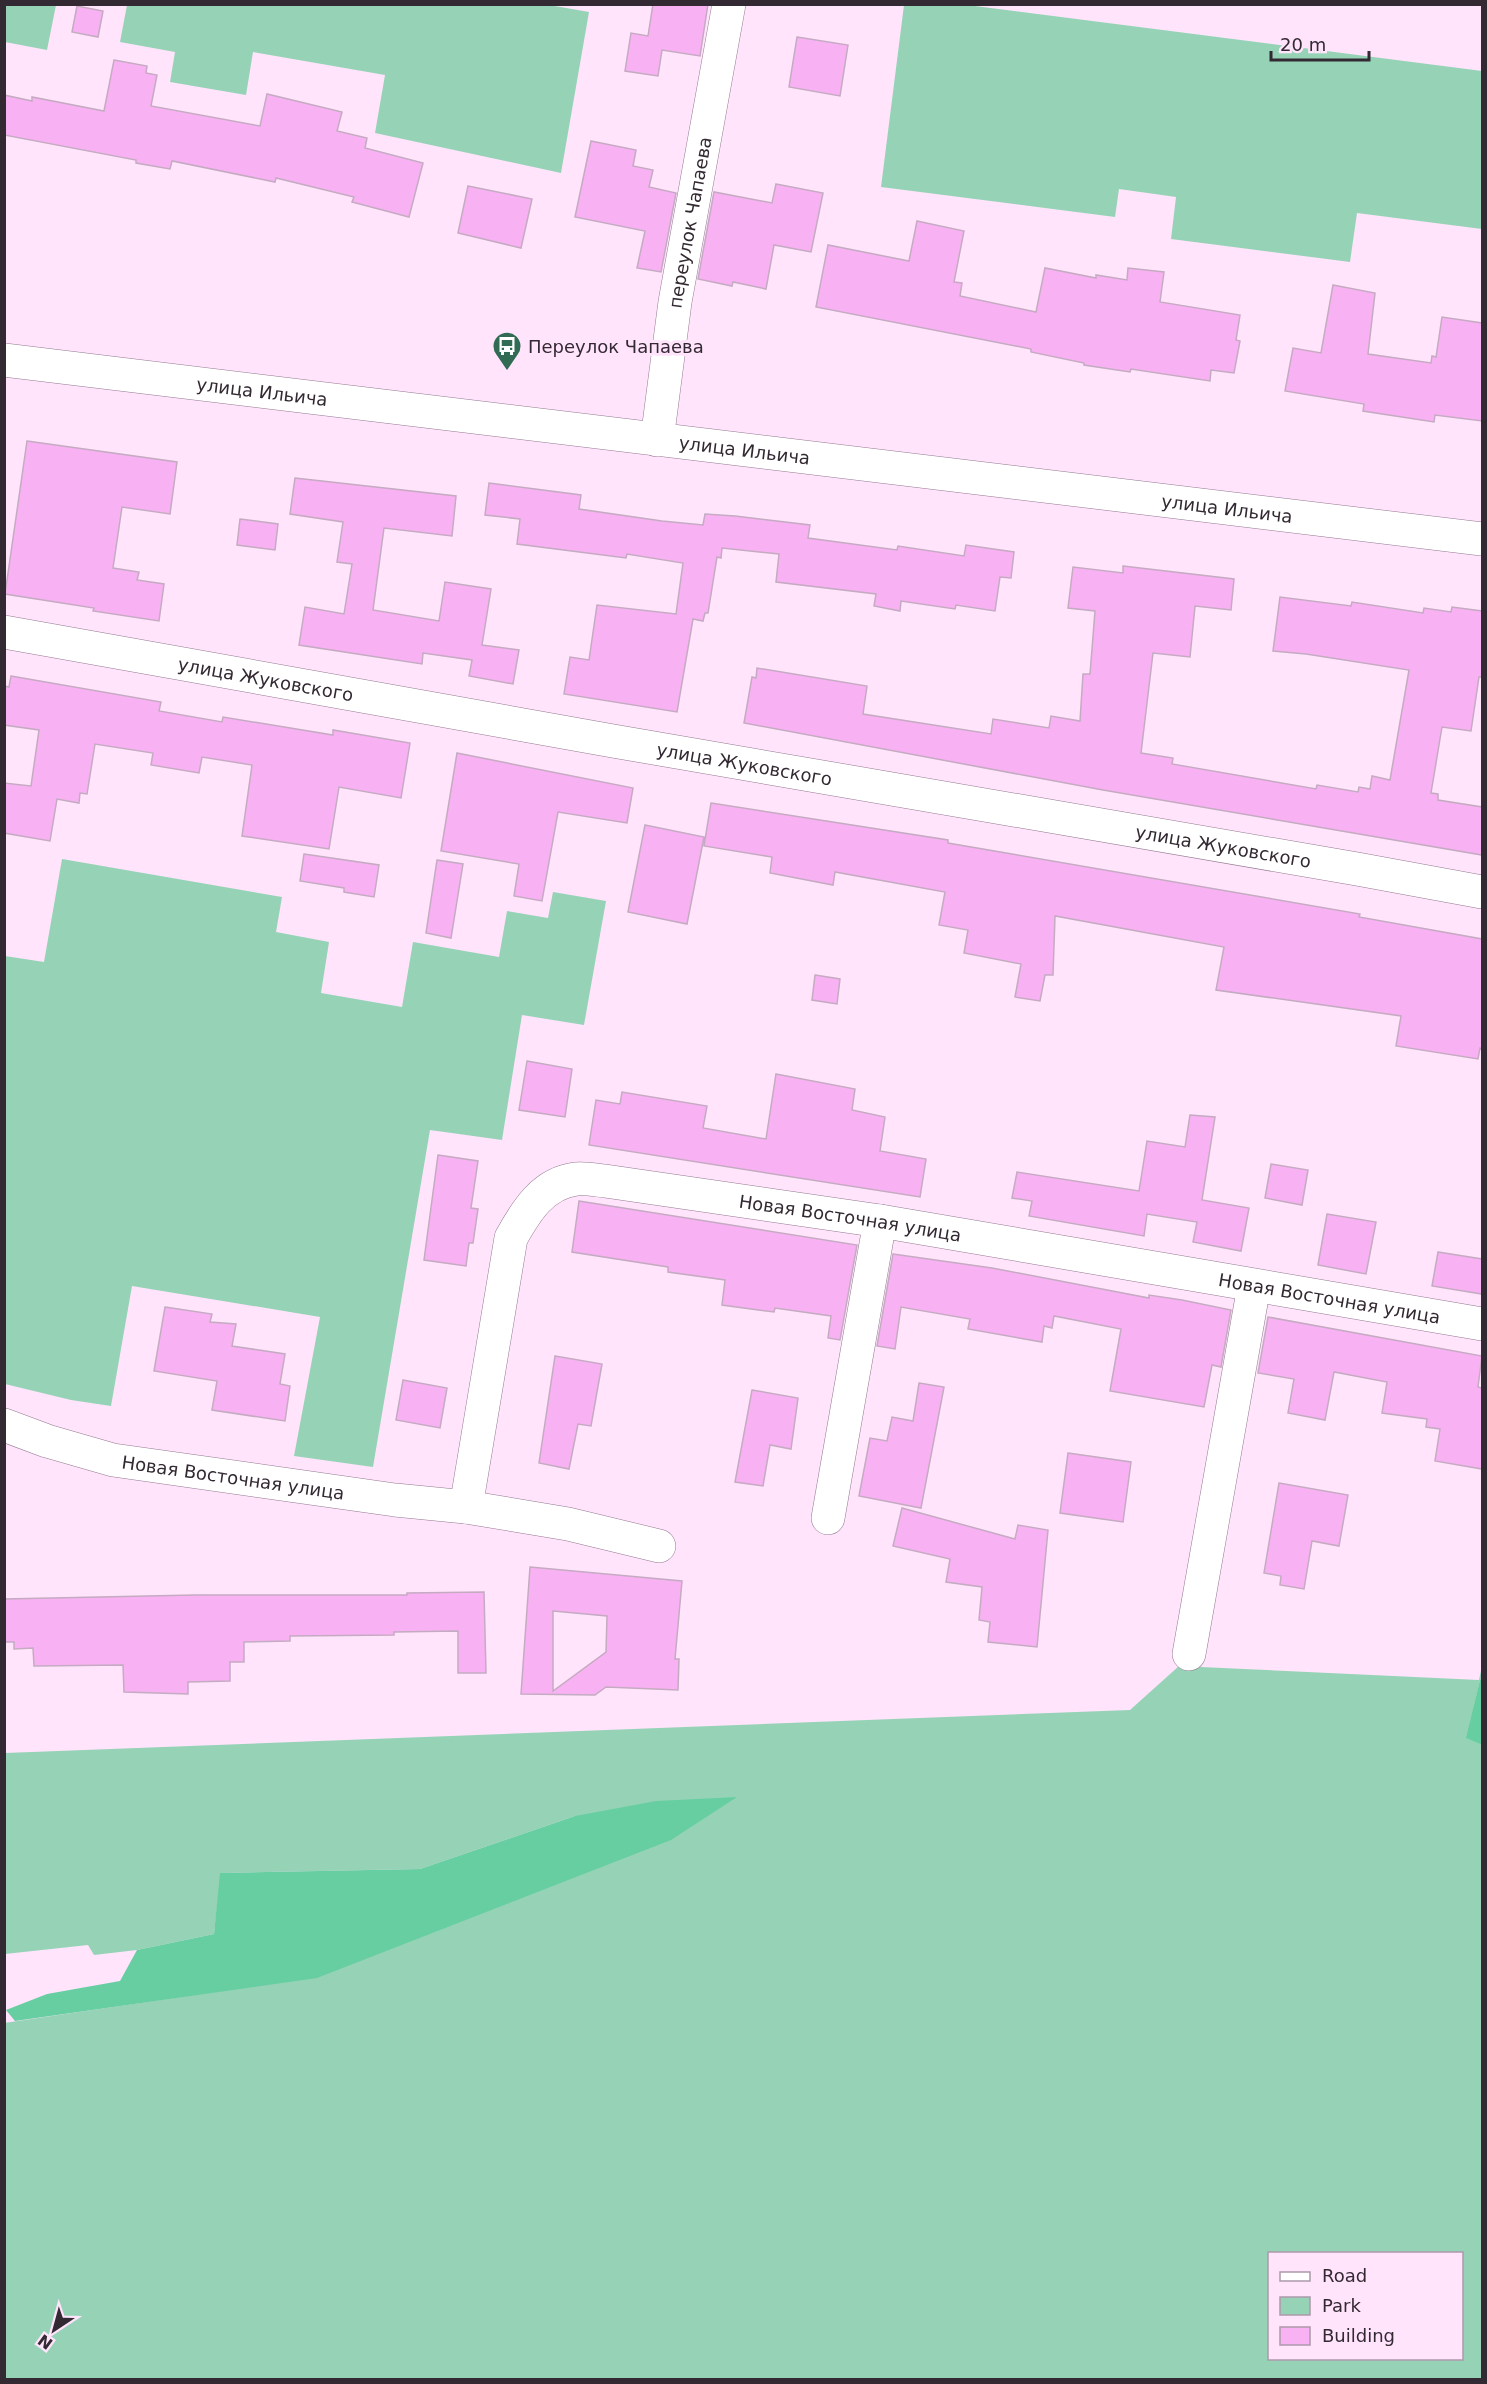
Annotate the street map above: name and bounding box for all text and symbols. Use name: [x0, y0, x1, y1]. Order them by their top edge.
scale bar: [1271, 24, 1368, 62]
text: 20 m: [1280, 34, 1326, 55]
street label: переулок Чапаева: [664, 135, 715, 310]
bus stop icon: Переулок Чапаева: [491, 330, 523, 372]
place label: Переулок Чапаева: [528, 336, 704, 357]
street label: улица Ильича: [195, 373, 329, 410]
street label: улица Ильича: [678, 431, 811, 468]
street label: улица Ильича: [1160, 490, 1294, 526]
street label: улица Жуковского: [177, 653, 355, 705]
street label: улица Жуковского: [655, 738, 834, 789]
street label: улица Жуковского: [1134, 821, 1313, 871]
street label: Новая Восточная улица: [738, 1190, 963, 1245]
street label: Новая Восточная улица: [1217, 1269, 1442, 1327]
street label: Новая Восточная улица: [120, 1451, 346, 1503]
legend: [1268, 2252, 1463, 2360]
text: Road: [1322, 2265, 1367, 2286]
text: Park: [1322, 2295, 1361, 2316]
north arrow: [24, 2300, 84, 2360]
text: Building: [1322, 2325, 1395, 2346]
text: N: [34, 2330, 56, 2353]

